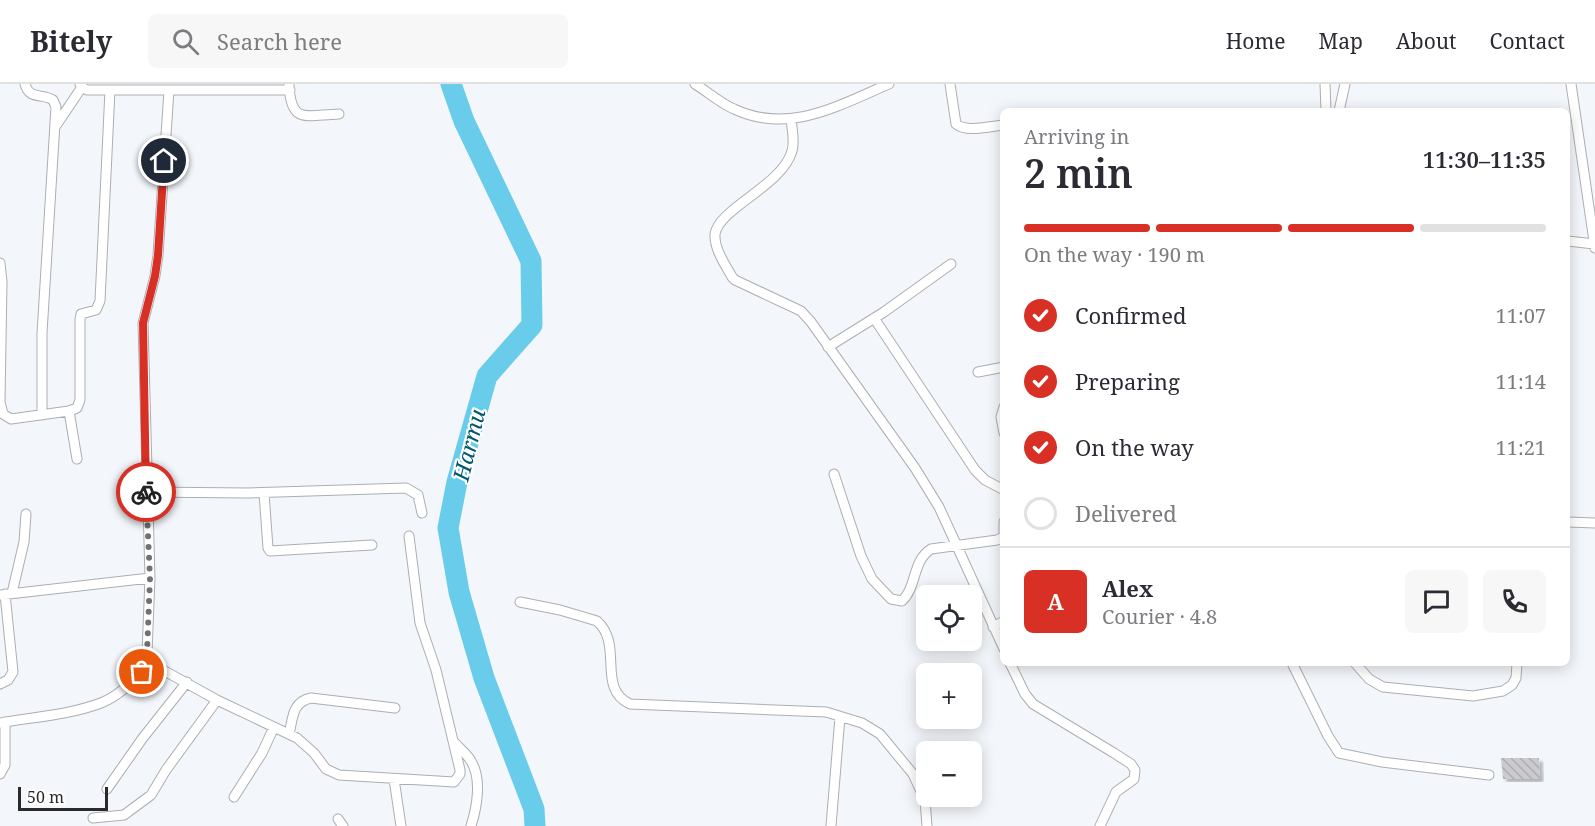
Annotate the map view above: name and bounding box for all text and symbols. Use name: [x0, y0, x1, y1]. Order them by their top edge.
search box: [148, 14, 568, 68]
text: Bitely: [30, 22, 112, 60]
icon: search: [169, 25, 202, 58]
text: Search here: [217, 26, 342, 56]
text: Home: [1226, 27, 1286, 55]
text: Map: [1319, 27, 1363, 55]
text: About: [1396, 27, 1457, 55]
text: Contact: [1490, 27, 1565, 55]
text: Arriving in: [1024, 123, 1129, 150]
pin: [138, 135, 189, 186]
icon: home: [147, 144, 180, 177]
text: 11:30–11:35: [1423, 144, 1546, 174]
text: 2 min: [1024, 146, 1133, 199]
text: On the way · 190 m: [1024, 241, 1205, 268]
icon: check: [1024, 299, 1057, 332]
text: Confirmed: [1075, 300, 1186, 330]
text: 11:07: [1496, 302, 1546, 329]
icon: check: [1024, 365, 1057, 398]
text: Preparing: [1075, 366, 1180, 396]
text: 11:14: [1496, 368, 1546, 395]
water label: Harmu: [444, 406, 491, 485]
icon: check: [1024, 431, 1057, 464]
text: On the way: [1075, 432, 1194, 462]
text: 11:21: [1496, 434, 1546, 461]
courier: [116, 462, 176, 522]
icon: bike: [130, 476, 163, 509]
text: Delivered: [1075, 498, 1177, 528]
button: chat: [1405, 570, 1468, 633]
button: phone: [1483, 570, 1546, 633]
text: Alex: [1102, 573, 1153, 603]
map controls: [916, 585, 982, 807]
button: locate: [916, 585, 982, 651]
text: A: [1047, 586, 1064, 616]
text: Courier · 4.8: [1102, 603, 1217, 630]
pin: [116, 646, 167, 697]
icon: bag: [125, 655, 158, 688]
button: +: [916, 663, 982, 729]
button: −: [916, 741, 982, 807]
scale bar: [18, 784, 108, 812]
text: 50 m: [27, 786, 64, 808]

